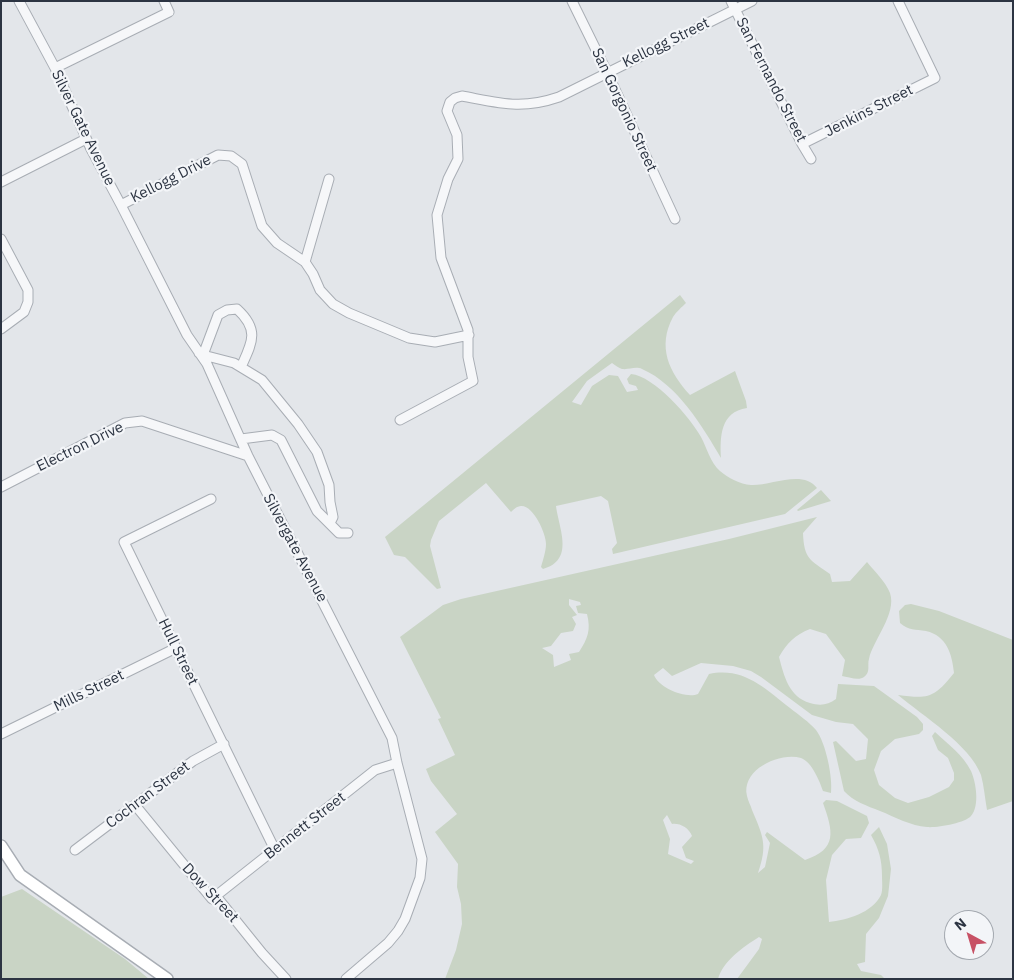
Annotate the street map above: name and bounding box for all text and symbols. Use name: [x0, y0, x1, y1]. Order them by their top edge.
street label: Kellogg Street: [620, 14, 712, 72]
street label: San Fernando Street: [732, 15, 810, 145]
street label: San Gorgonio Street: [587, 45, 661, 175]
street label: Silver Gate Avenue: [47, 67, 119, 189]
street label: Jenkins Street: [822, 81, 916, 141]
street label: Kellogg Drive: [128, 151, 214, 207]
street label: Electron Drive: [34, 418, 126, 476]
street label: Silvergate Avenue: [259, 491, 331, 605]
street label: Hull Street: [154, 616, 202, 688]
street label: Mills Street: [51, 666, 127, 716]
street label: Cochran Street: [102, 758, 194, 832]
street label: Bennett Street: [261, 789, 349, 863]
street label: Dow Street: [178, 860, 242, 926]
north arrow: [944, 910, 994, 960]
text: N: [951, 914, 970, 934]

